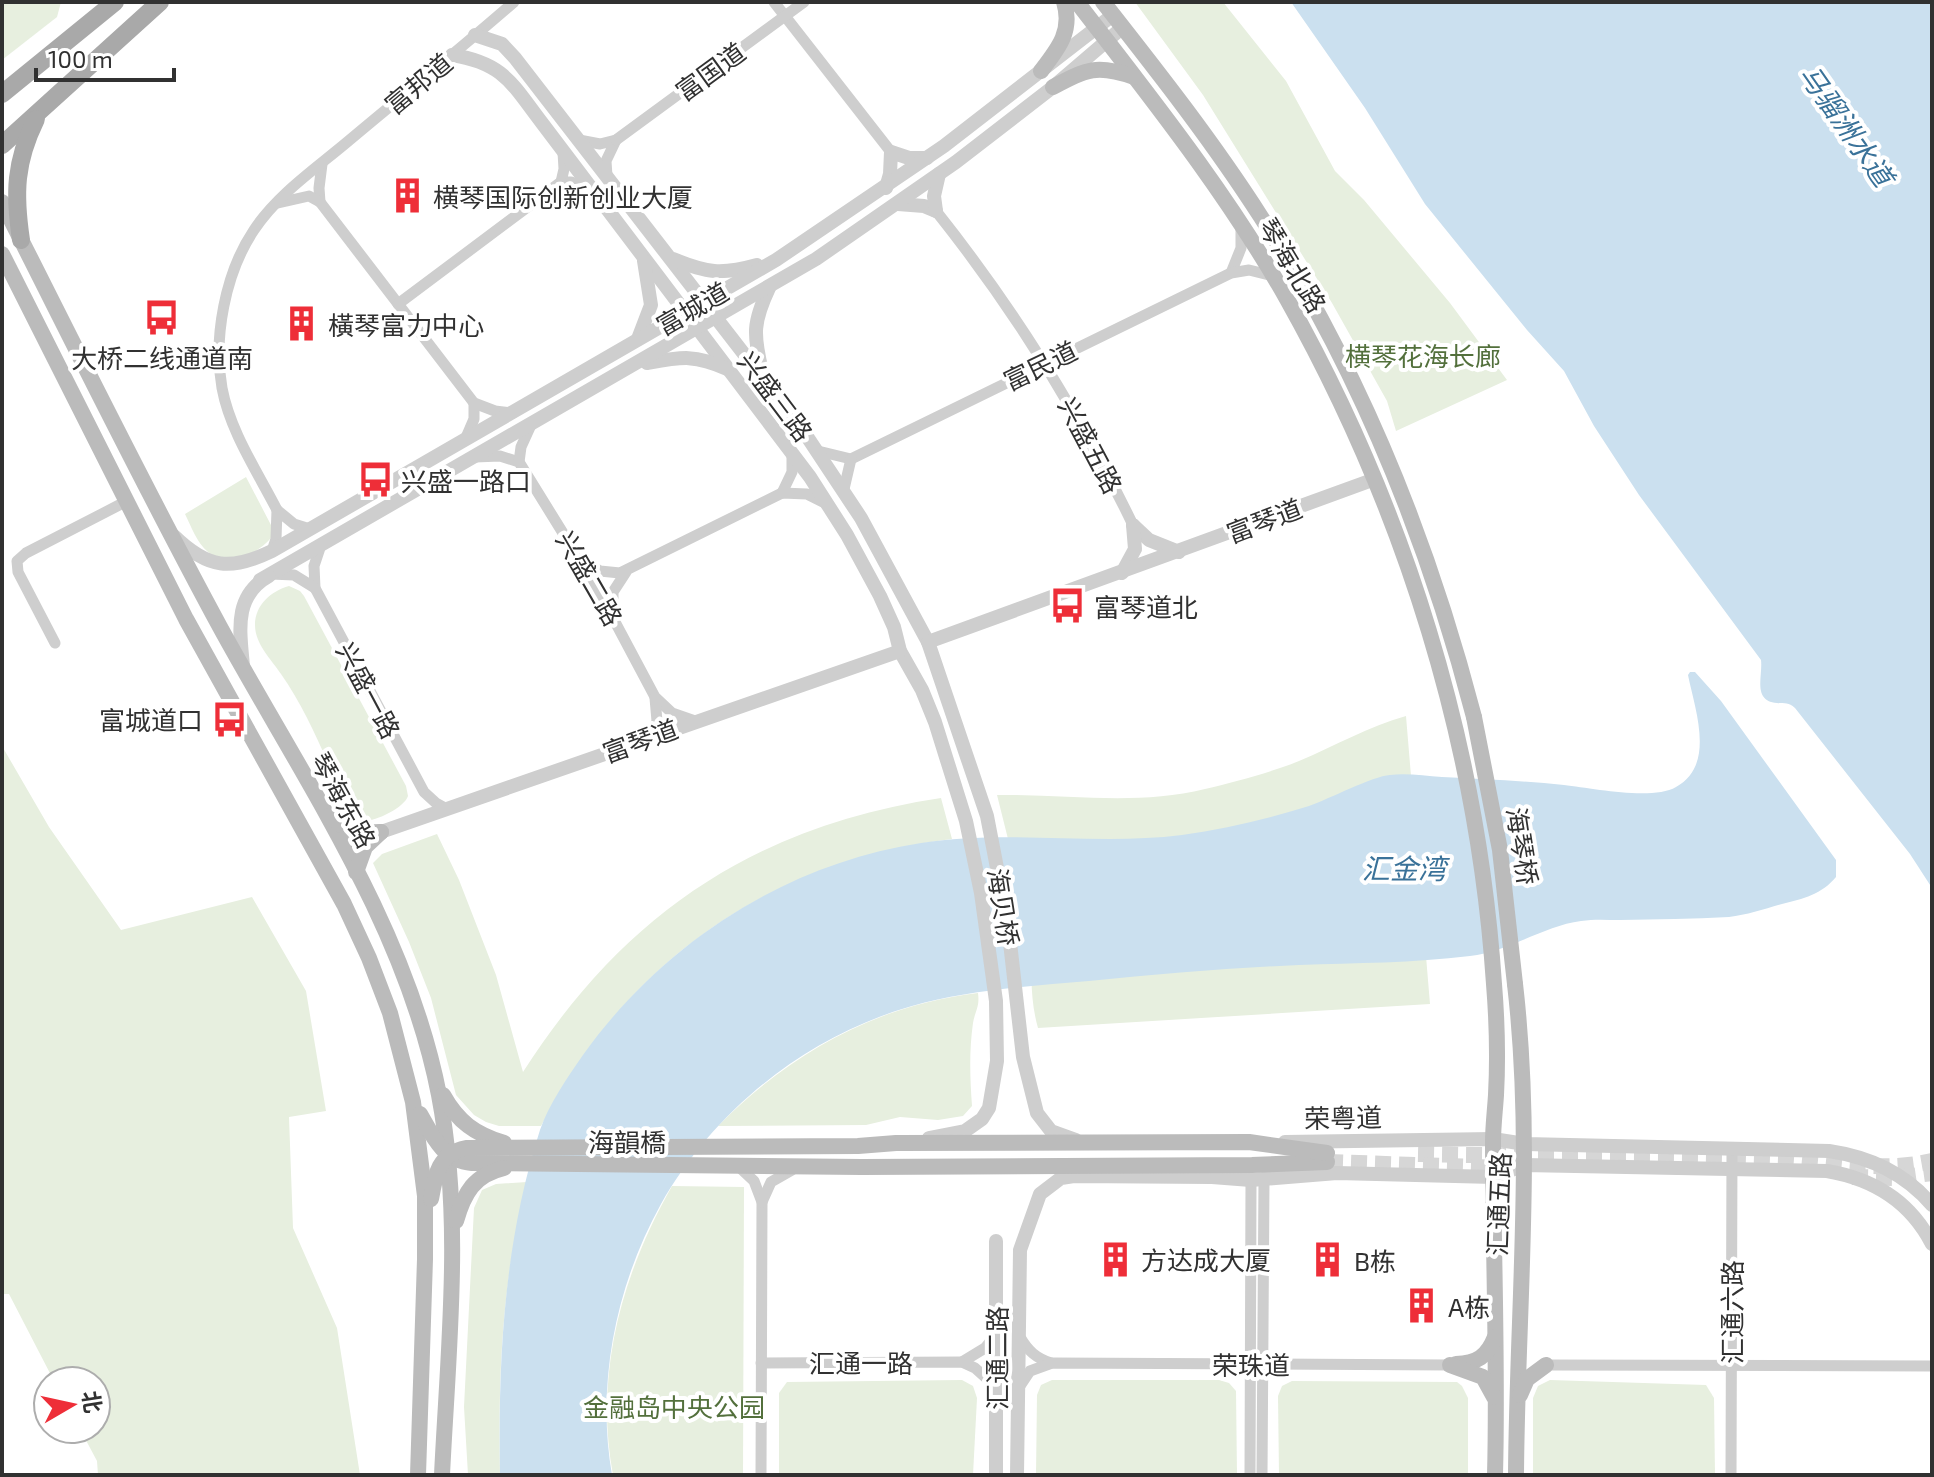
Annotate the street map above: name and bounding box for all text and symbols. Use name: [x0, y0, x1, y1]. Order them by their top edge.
scale bar: [36, 32, 174, 82]
street label: 富国道: [669, 36, 751, 106]
text: 100 m: [48, 44, 113, 73]
street label: 富邦道: [378, 46, 458, 120]
water label: 马骝洲水道: [1793, 58, 1903, 195]
building icon: 横琴国际创新创业大厦: [388, 177, 426, 215]
place label: 横琴国际创新创业大厦: [433, 181, 693, 212]
street label: 琴海北路: [1253, 212, 1333, 318]
street label: 富城道: [650, 275, 734, 341]
bus stop icon: 大桥二线通道南: [143, 299, 181, 337]
building icon: 橫琴富力中心: [283, 305, 321, 343]
place label: 橫琴富力中心: [328, 309, 484, 340]
street label: 富民道: [998, 334, 1082, 396]
park label: 横琴花海长廊: [1345, 340, 1501, 371]
place label: 大桥二线通道南: [71, 342, 253, 373]
street label: 兴盛三路: [732, 345, 820, 447]
street label: 兴盛五路: [1053, 392, 1129, 498]
bus stop icon: 兴盛一路口: [356, 461, 394, 499]
place label: 兴盛一路口: [401, 465, 531, 496]
street label: 富琴道: [1222, 492, 1306, 548]
street label: 兴盛二路: [551, 525, 629, 631]
bus stop icon: 富琴道北: [1049, 587, 1087, 625]
place label: 富琴道北: [1094, 591, 1198, 622]
street label: 兴盛一路: [331, 637, 407, 743]
bus stop icon: 富城道口: [210, 700, 248, 738]
place label: 富城道口: [99, 704, 203, 735]
street label: 富琴道: [598, 712, 682, 768]
street label: 琴海东路: [305, 747, 383, 853]
street label: 海琴桥: [1502, 805, 1544, 887]
water label: 汇金湾: [1362, 851, 1450, 885]
street label: 海贝桥: [983, 866, 1025, 948]
street label: 荣粤道: [1304, 1101, 1382, 1133]
street label: 海韻橋: [588, 1126, 666, 1157]
street label: 汇通五路: [1481, 1151, 1515, 1257]
building icon: 方达成大厦: [1096, 1240, 1134, 1278]
building icon: B栋: [1309, 1241, 1347, 1279]
place label: 方达成大厦: [1141, 1244, 1271, 1275]
place label: B栋: [1354, 1245, 1396, 1276]
street label: 汇通六路: [1716, 1260, 1747, 1364]
building icon: A栋: [1403, 1287, 1441, 1325]
place label: A栋: [1448, 1291, 1490, 1322]
street label: 汇通二路: [981, 1306, 1012, 1410]
street label: 汇通一路: [809, 1347, 913, 1378]
street label: 荣珠道: [1212, 1349, 1290, 1380]
north arrow: [32, 1365, 112, 1445]
text: 北: [78, 1389, 107, 1415]
park label: 金融岛中央公园: [583, 1391, 765, 1422]

